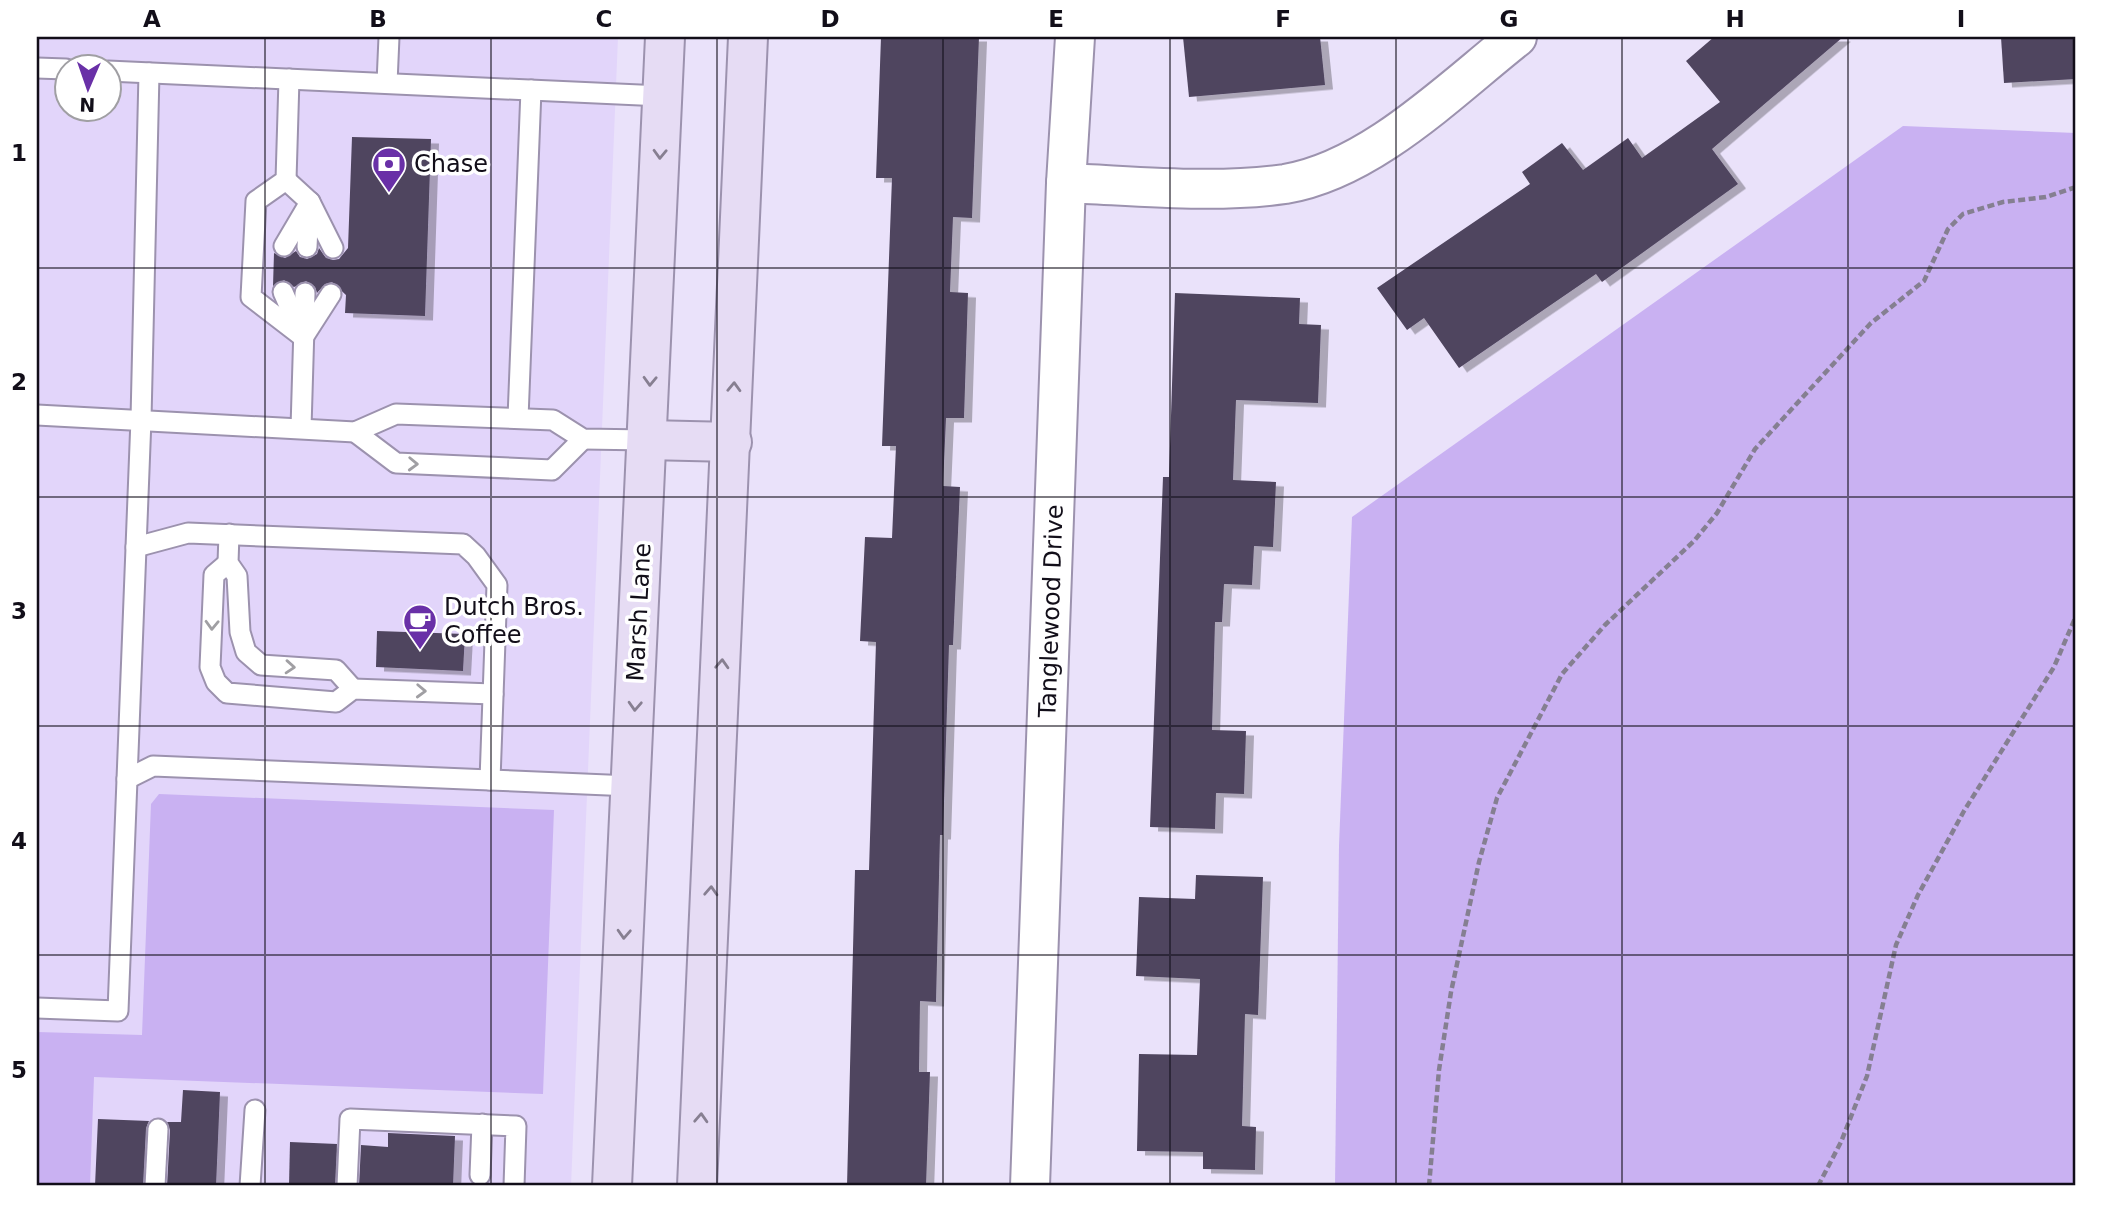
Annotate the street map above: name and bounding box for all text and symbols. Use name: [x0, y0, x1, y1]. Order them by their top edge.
text: A: [143, 6, 161, 32]
text: B: [369, 6, 387, 32]
text: C: [596, 6, 612, 32]
text: D: [820, 6, 840, 32]
text: E: [1048, 6, 1064, 32]
text: F: [1275, 6, 1291, 32]
text: G: [1500, 6, 1518, 32]
text: H: [1725, 6, 1745, 32]
text: I: [1957, 6, 1965, 32]
north arrow: [52, 52, 122, 122]
text: N: [79, 94, 96, 116]
text: 1: [11, 140, 27, 166]
bank icon: Chase: [370, 145, 408, 194]
one-way arrow: [652, 149, 667, 160]
place label: Chase: [414, 150, 488, 178]
text: 2: [11, 369, 27, 395]
one-way arrow: [642, 376, 657, 387]
one-way arrow: [727, 382, 742, 393]
one-way arrow: [407, 456, 418, 471]
street label: Tanglewood Drive: [1033, 504, 1069, 719]
street label: Marsh Lane: [621, 542, 657, 682]
place label: Dutch Bros. Coffee: [444, 593, 584, 649]
text: 3: [11, 598, 27, 624]
cafe icon: Dutch Bros. Coffee: [401, 602, 439, 651]
one-way arrow: [204, 620, 220, 630]
one-way arrow: [714, 658, 729, 669]
one-way arrow: [285, 659, 296, 674]
one-way arrow: [416, 684, 427, 699]
one-way arrow: [628, 701, 643, 712]
text: 4: [11, 828, 27, 854]
one-way arrow: [704, 885, 719, 896]
one-way arrow: [617, 928, 632, 939]
text: 5: [11, 1057, 27, 1083]
one-way arrow: [693, 1112, 708, 1123]

